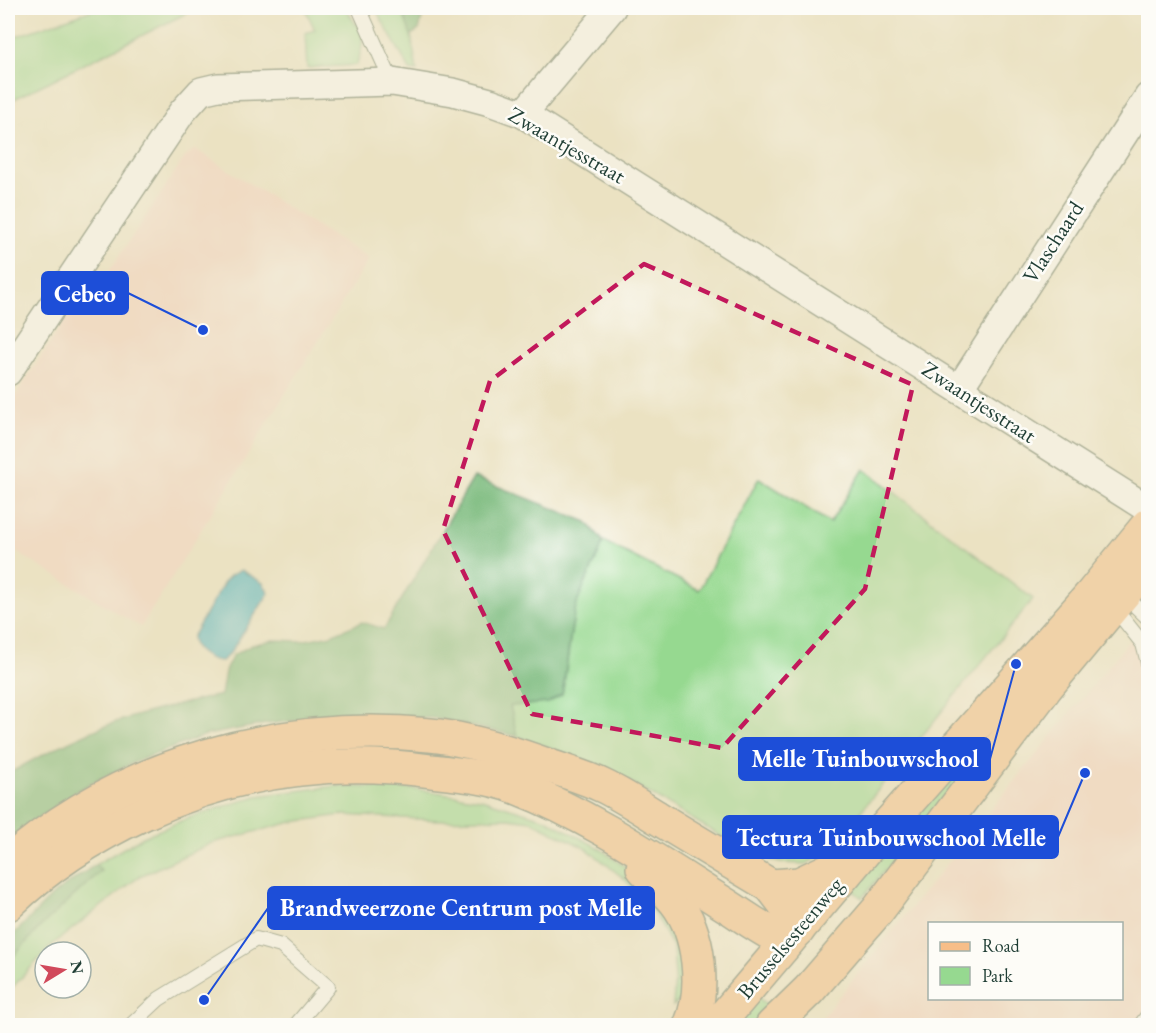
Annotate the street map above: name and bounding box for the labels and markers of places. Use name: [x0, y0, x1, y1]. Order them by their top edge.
callout: Cebeo: [42, 272, 128, 314]
callout: Melle Tuinbouwschool: [739, 738, 990, 780]
callout: Tectura Tuinbouwschool Melle: [723, 816, 1058, 858]
callout: Brandweerzone Centrum post Melle: [268, 887, 654, 929]

